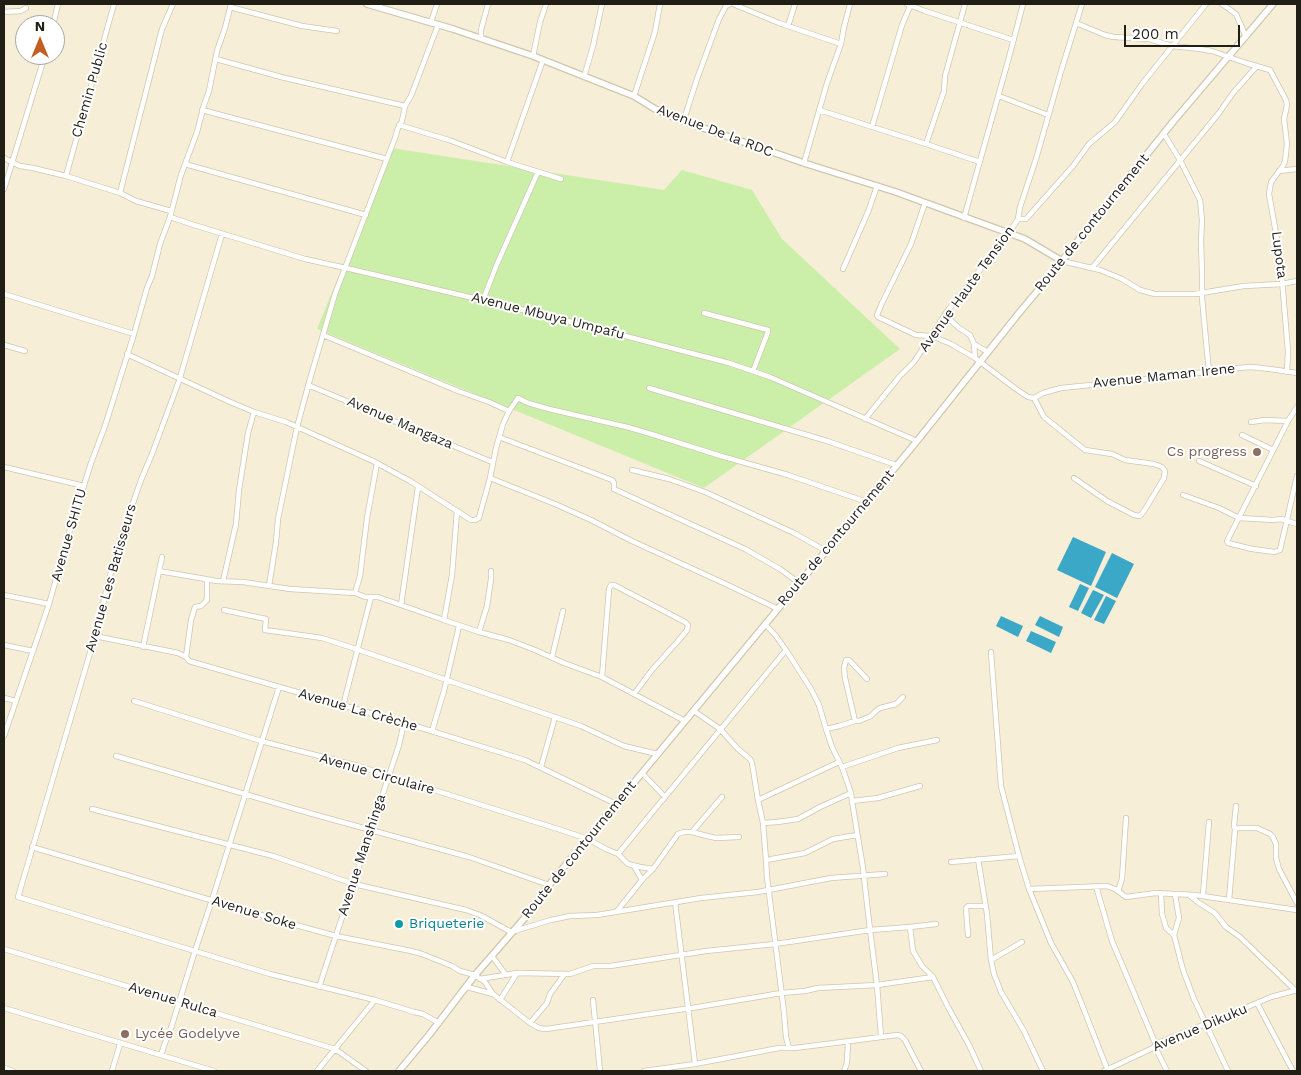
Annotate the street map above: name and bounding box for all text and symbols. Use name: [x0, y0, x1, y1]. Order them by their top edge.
north arrow: [15, 15, 65, 65]
scale bar: [1126, 15, 1242, 47]
text: N: [35, 18, 45, 34]
text: 200 m: [1132, 25, 1179, 43]
street label: Chemin Public: [68, 40, 112, 140]
street label: Avenue De la RDC: [654, 101, 776, 161]
street label: Route de contournement: [1031, 151, 1153, 295]
street label: Avenue Haute Tension: [916, 223, 1018, 355]
street label: Lupota: [1268, 230, 1290, 280]
street label: Avenue Mbuya Umpafu: [470, 289, 626, 343]
street label: Avenue Maman Irene: [1092, 360, 1236, 392]
street label: Avenue Mangaza: [344, 393, 456, 453]
place label: Cs progress: [1167, 444, 1247, 460]
marker: Cs progress: [1251, 446, 1263, 458]
street label: Route de contournement: [774, 467, 898, 609]
street label: Avenue SHITU: [48, 487, 90, 583]
street label: Avenue Les Batisseurs: [82, 502, 140, 654]
street label: Avenue La Crèche: [297, 685, 419, 735]
street label: Avenue Circulaire: [317, 750, 437, 798]
street label: Route de contournement: [518, 778, 640, 922]
street label: Avenue Manshinga: [334, 792, 390, 918]
street label: Avenue Soke: [210, 892, 298, 934]
place label: Briqueterie: [409, 916, 484, 932]
marker: Briqueterie: [393, 918, 405, 930]
street label: Avenue Rulca: [126, 978, 220, 1022]
street label: Avenue Dikuku: [1150, 1000, 1250, 1056]
place label: Lycée Godelyve: [135, 1026, 240, 1042]
marker: Lycée Godelyve: [119, 1028, 131, 1040]

